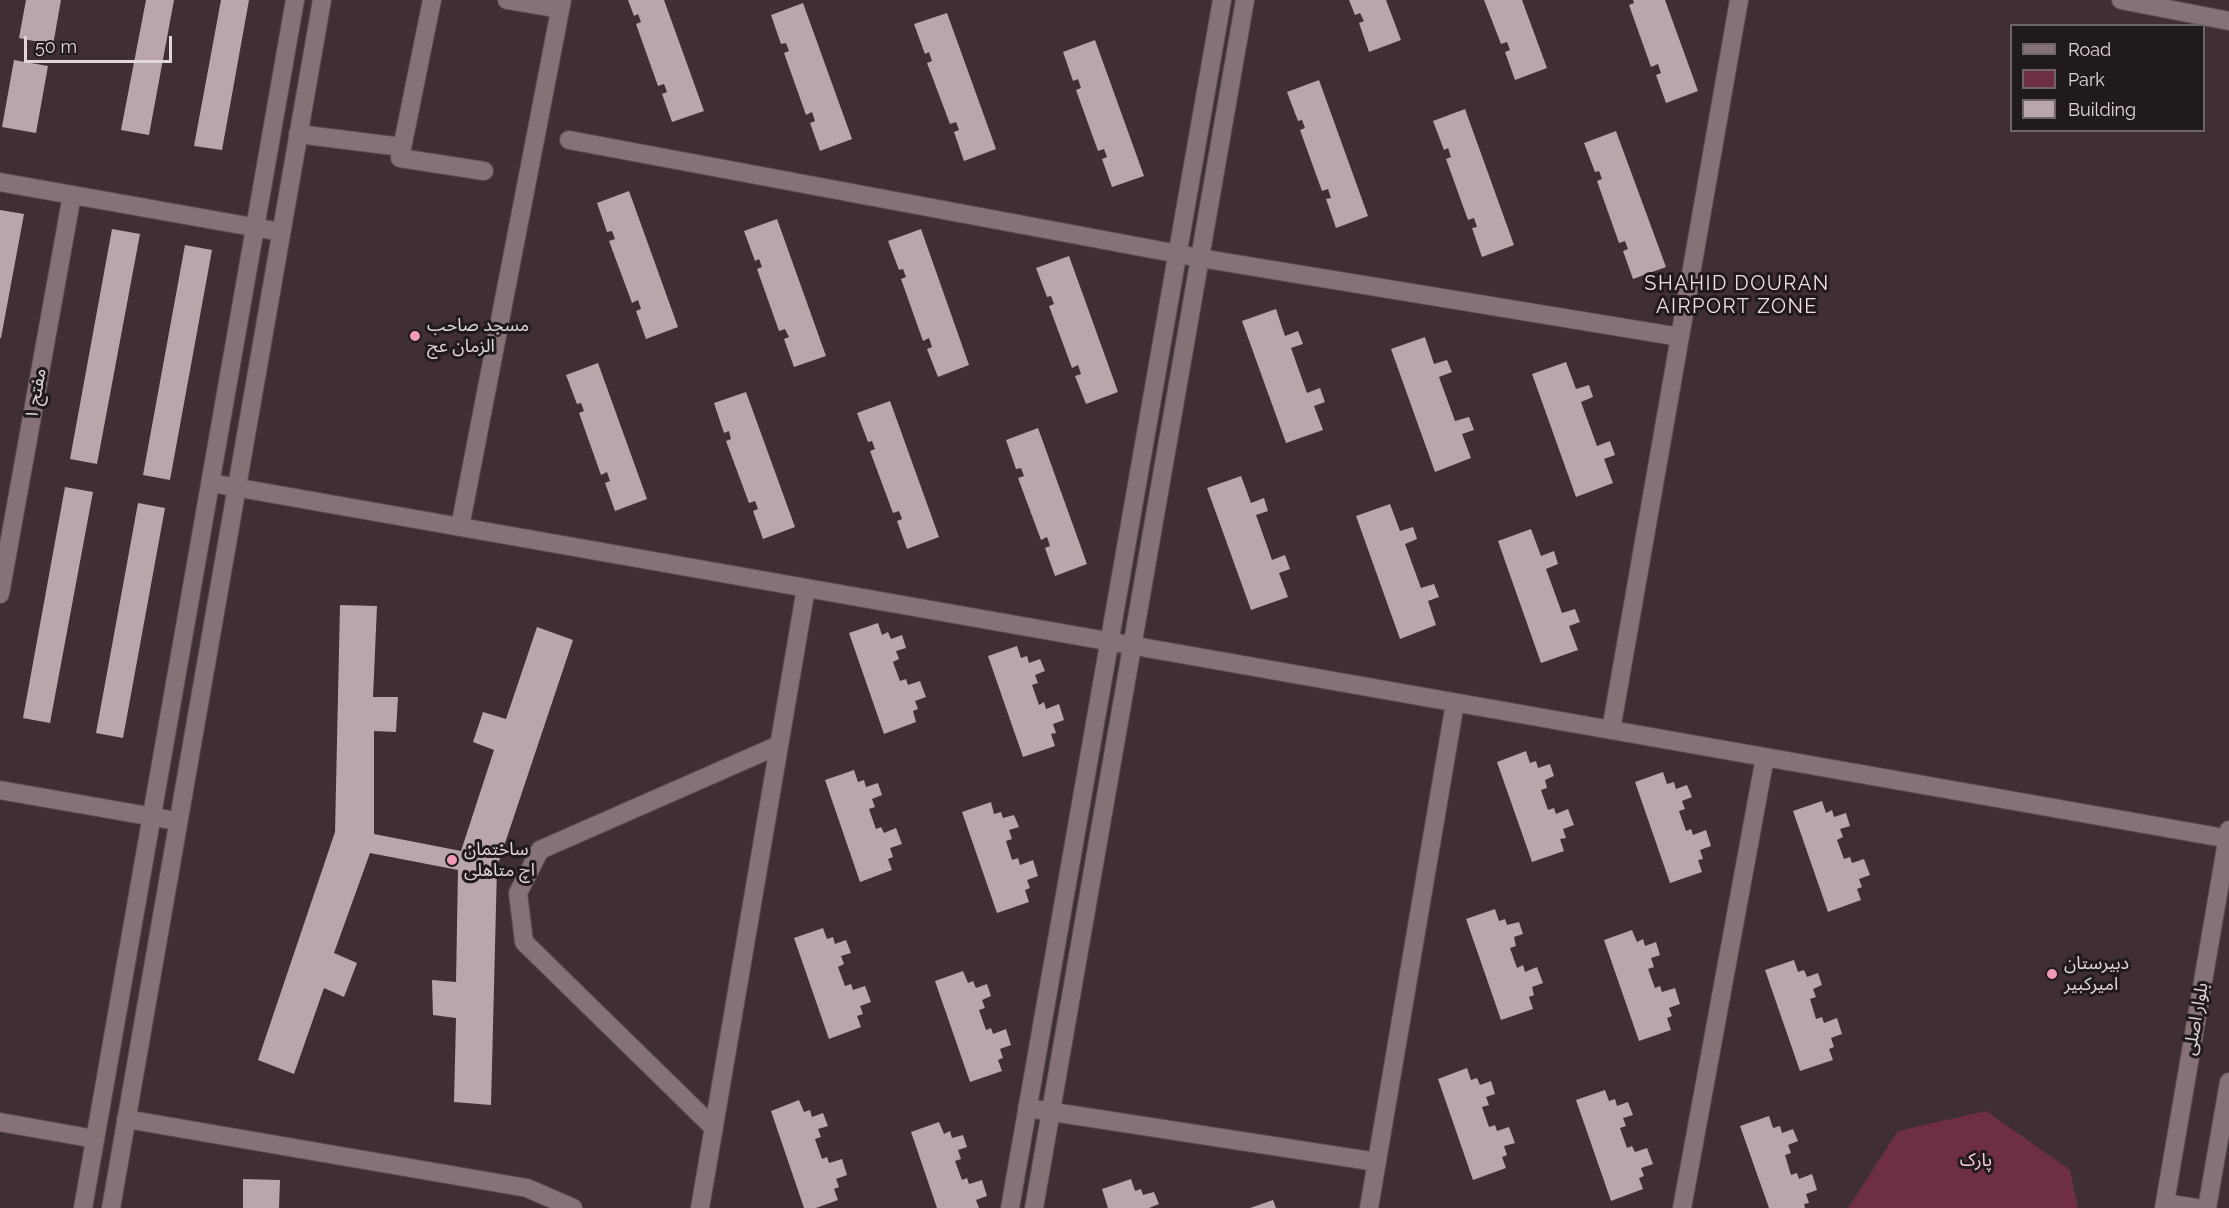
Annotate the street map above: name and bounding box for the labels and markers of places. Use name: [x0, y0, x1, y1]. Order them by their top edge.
place label: مسجد صاحب الزمان عج: [427, 315, 529, 358]
marker: مسجد صاحب الزمان عج: [408, 329, 422, 343]
place label: ساختمان اچ متاهلی: [464, 839, 535, 882]
marker: ساختمان اچ متاهلی: [445, 853, 459, 867]
place label: دبیرستان امیرکبیر: [2064, 953, 2129, 996]
marker: دبیرستان امیرکبیر: [2045, 967, 2059, 981]

